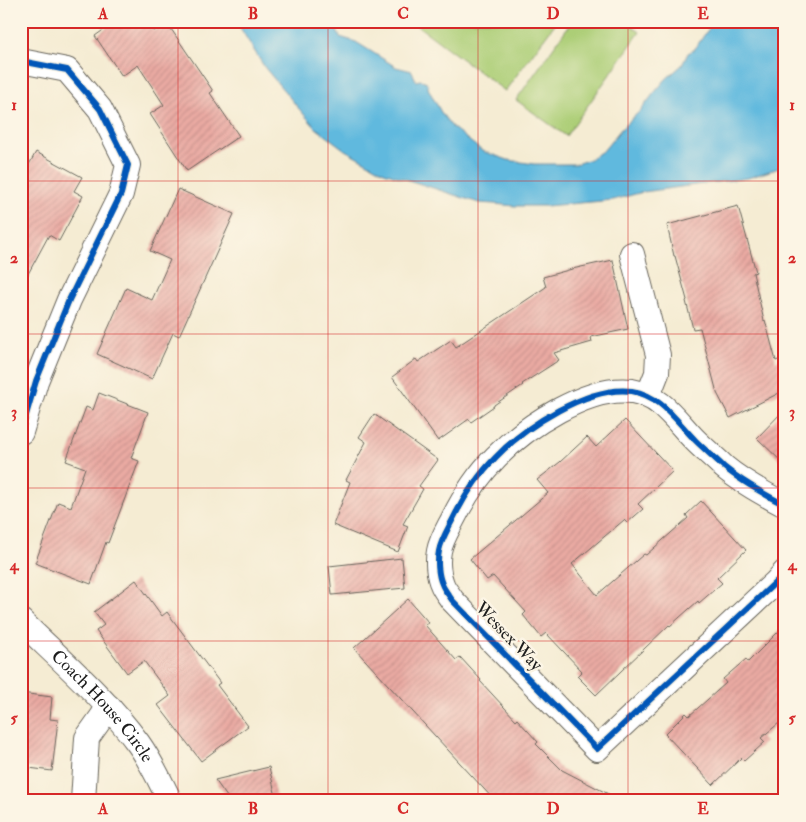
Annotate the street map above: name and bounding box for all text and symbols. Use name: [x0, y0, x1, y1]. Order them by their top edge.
text: A: [97, 4, 109, 24]
text: B: [248, 4, 258, 24]
text: C: [397, 4, 409, 24]
text: D: [546, 4, 560, 24]
text: E: [697, 4, 709, 24]
text: 1: [11, 95, 17, 115]
text: 1: [789, 95, 795, 115]
text: 2: [10, 248, 18, 268]
text: 2: [788, 248, 796, 268]
text: 3: [11, 402, 17, 422]
text: 3: [789, 402, 795, 422]
text: 4: [9, 555, 20, 575]
text: 4: [787, 555, 798, 575]
street label: Wessex Way: [469, 596, 548, 677]
street label: Coach House Circle: [46, 645, 159, 767]
text: 5: [10, 708, 18, 728]
text: 5: [788, 708, 796, 728]
text: A: [97, 799, 109, 819]
text: B: [248, 799, 258, 819]
text: C: [397, 799, 409, 819]
text: D: [546, 799, 560, 819]
text: E: [697, 799, 709, 819]

